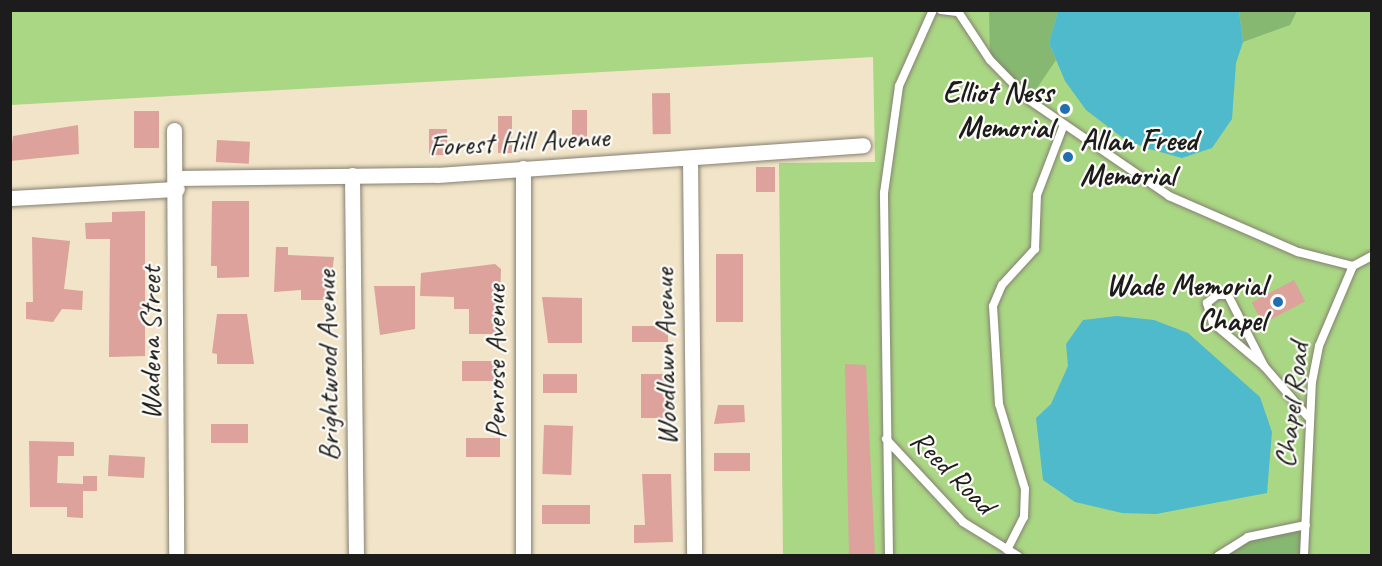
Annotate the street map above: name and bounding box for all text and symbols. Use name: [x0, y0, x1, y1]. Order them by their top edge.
place label: Elliot Ness Memorial: [942, 74, 1053, 144]
marker: Elliot Ness Memorial: [1058, 102, 1072, 116]
street label: Forest Hill Avenue: [428, 118, 610, 164]
place label: Allan Freed Memorial: [1080, 122, 1197, 192]
marker: Allan Freed Memorial: [1061, 150, 1075, 164]
street label: Wadena Street: [132, 266, 168, 420]
place label: Wade Memorial Chapel: [1106, 267, 1266, 338]
street label: Woodlawn Avenue: [645, 268, 685, 446]
street label: Brightwood Avenue: [307, 270, 347, 462]
street label: Penrose Avenue: [477, 285, 513, 439]
marker: Wade Memorial Chapel: [1271, 295, 1285, 309]
street label: Chapel Road: [1266, 341, 1316, 469]
street label: Reed Road: [903, 422, 1003, 522]

